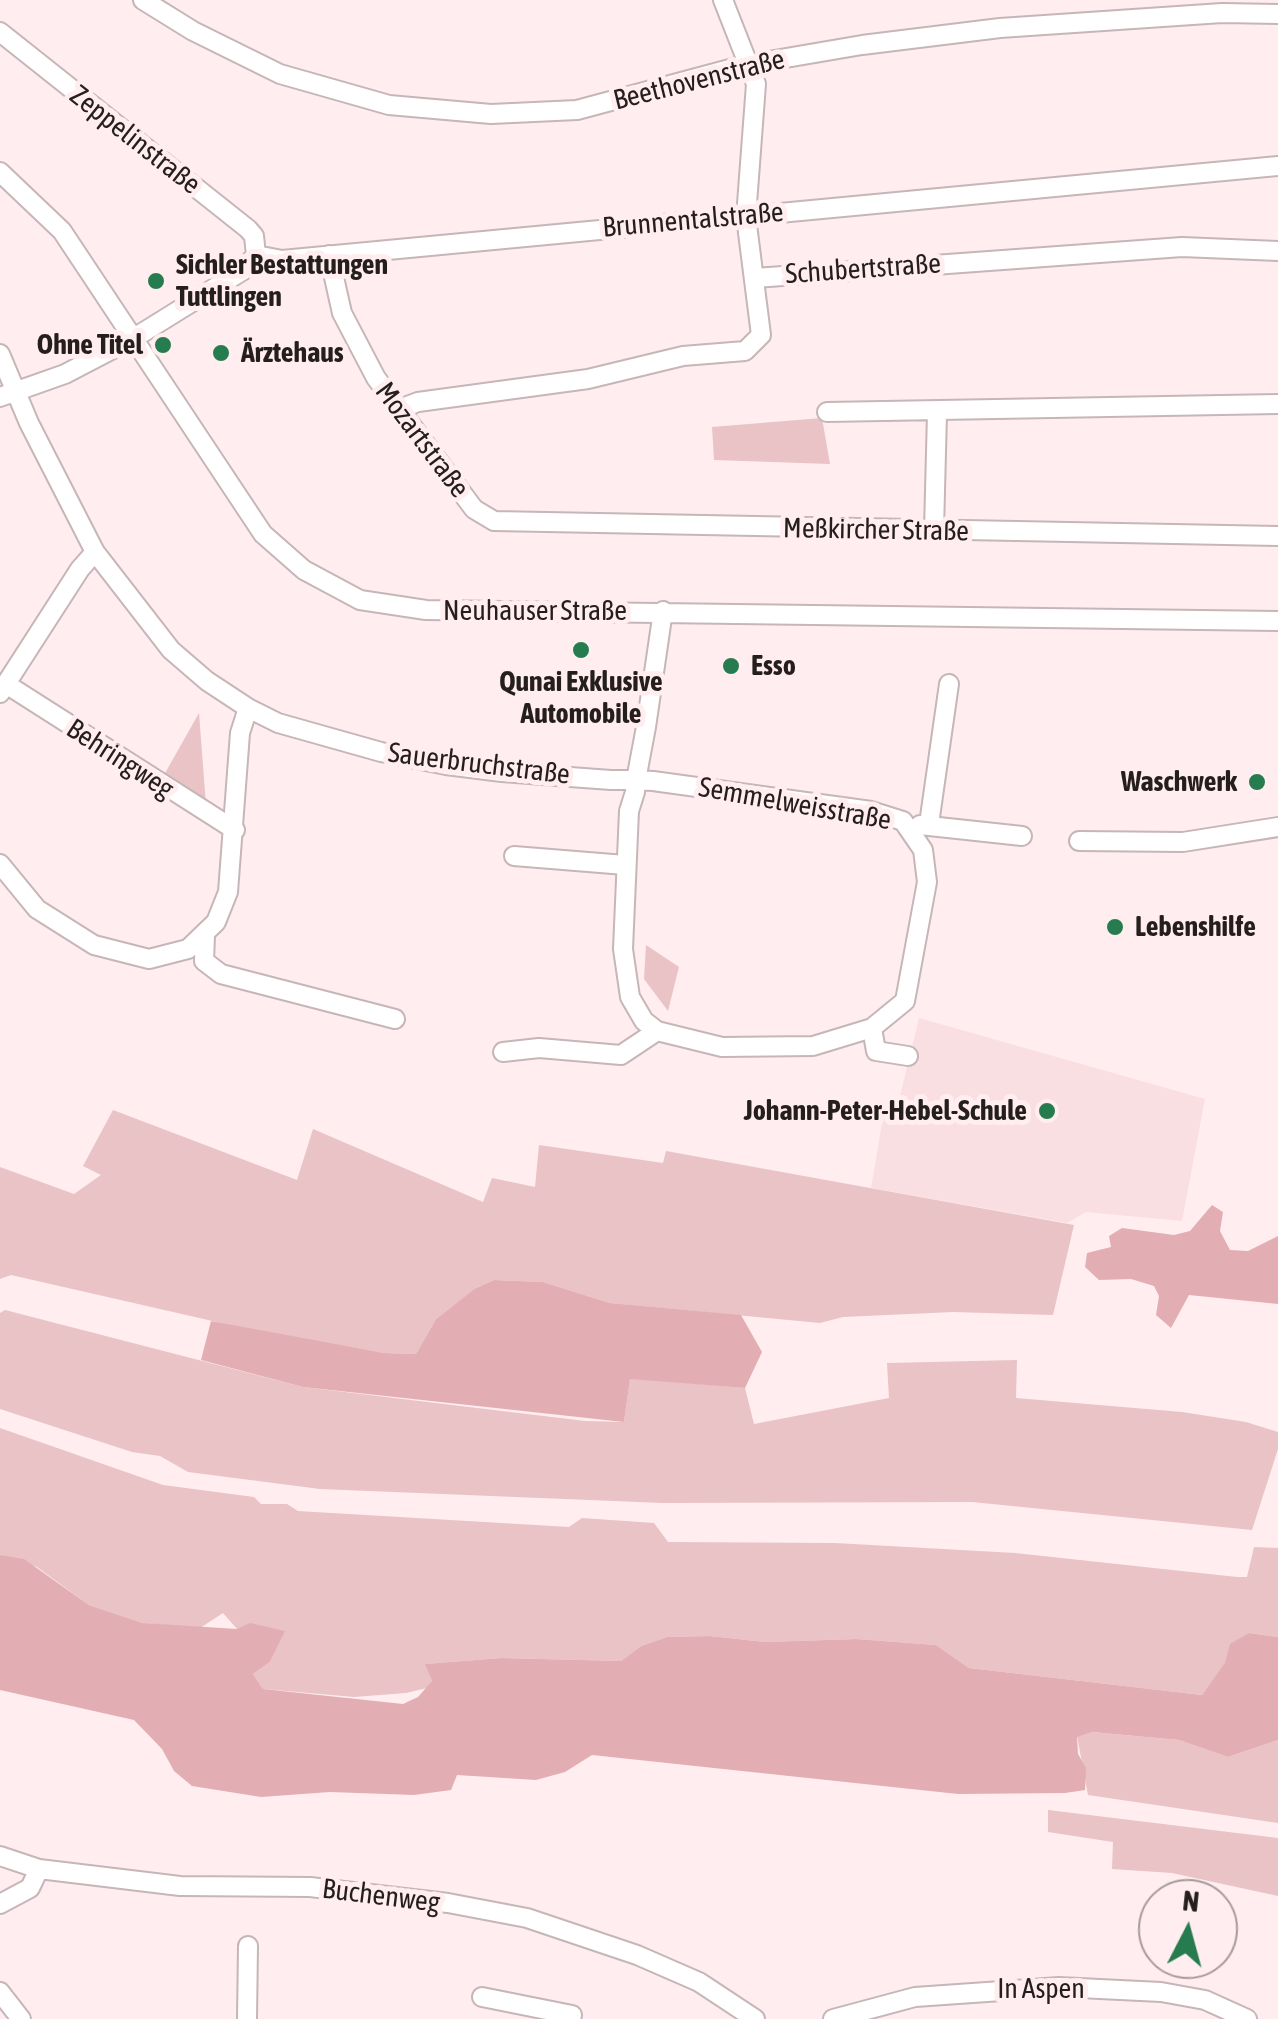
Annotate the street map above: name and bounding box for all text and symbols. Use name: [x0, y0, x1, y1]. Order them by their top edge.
street label: Beethovenstraße: [610, 43, 788, 117]
street label: Zeppelinstraße: [63, 79, 207, 201]
street label: Brunnentalstraße: [601, 195, 785, 245]
street label: Schubertstraße: [784, 247, 942, 291]
place label: Sichler Bestattungen Tuttlingen: [176, 248, 388, 314]
marker: Sichler Bestattungen Tuttlingen: [145, 270, 167, 292]
place label: Ohne Titel: [37, 328, 143, 362]
marker: Ohne Titel: [152, 334, 174, 356]
place label: Ärztehaus: [241, 336, 344, 370]
marker: Ärztehaus: [210, 342, 232, 364]
street label: Mozartstraße: [368, 376, 476, 504]
street label: Meßkircher Straße: [783, 512, 969, 548]
street label: Neuhauser Straße: [443, 594, 627, 628]
marker: Qunai Exklusive Automobile: [570, 639, 592, 661]
place label: Esso: [751, 649, 796, 683]
marker: Esso: [720, 655, 742, 677]
place label: Qunai Exklusive Automobile: [499, 665, 663, 731]
street label: Behringweg: [60, 712, 180, 806]
street label: Sauerbruchstraße: [386, 736, 572, 792]
place label: Waschwerk: [1121, 765, 1237, 799]
street label: Semmelweisstraße: [696, 771, 894, 837]
marker: Waschwerk: [1246, 771, 1268, 793]
place label: Lebenshilfe: [1135, 910, 1256, 944]
marker: Lebenshilfe: [1104, 916, 1126, 938]
place label: Johann-Peter-Hebel-Schule: [744, 1094, 1027, 1128]
marker: Johann-Peter-Hebel-Schule: [1036, 1100, 1058, 1122]
street label: Buchenweg: [320, 1872, 442, 1920]
north arrow: [1138, 1879, 1238, 1979]
text: N: [1181, 1884, 1201, 1918]
street label: In Aspen: [997, 1972, 1085, 2006]

